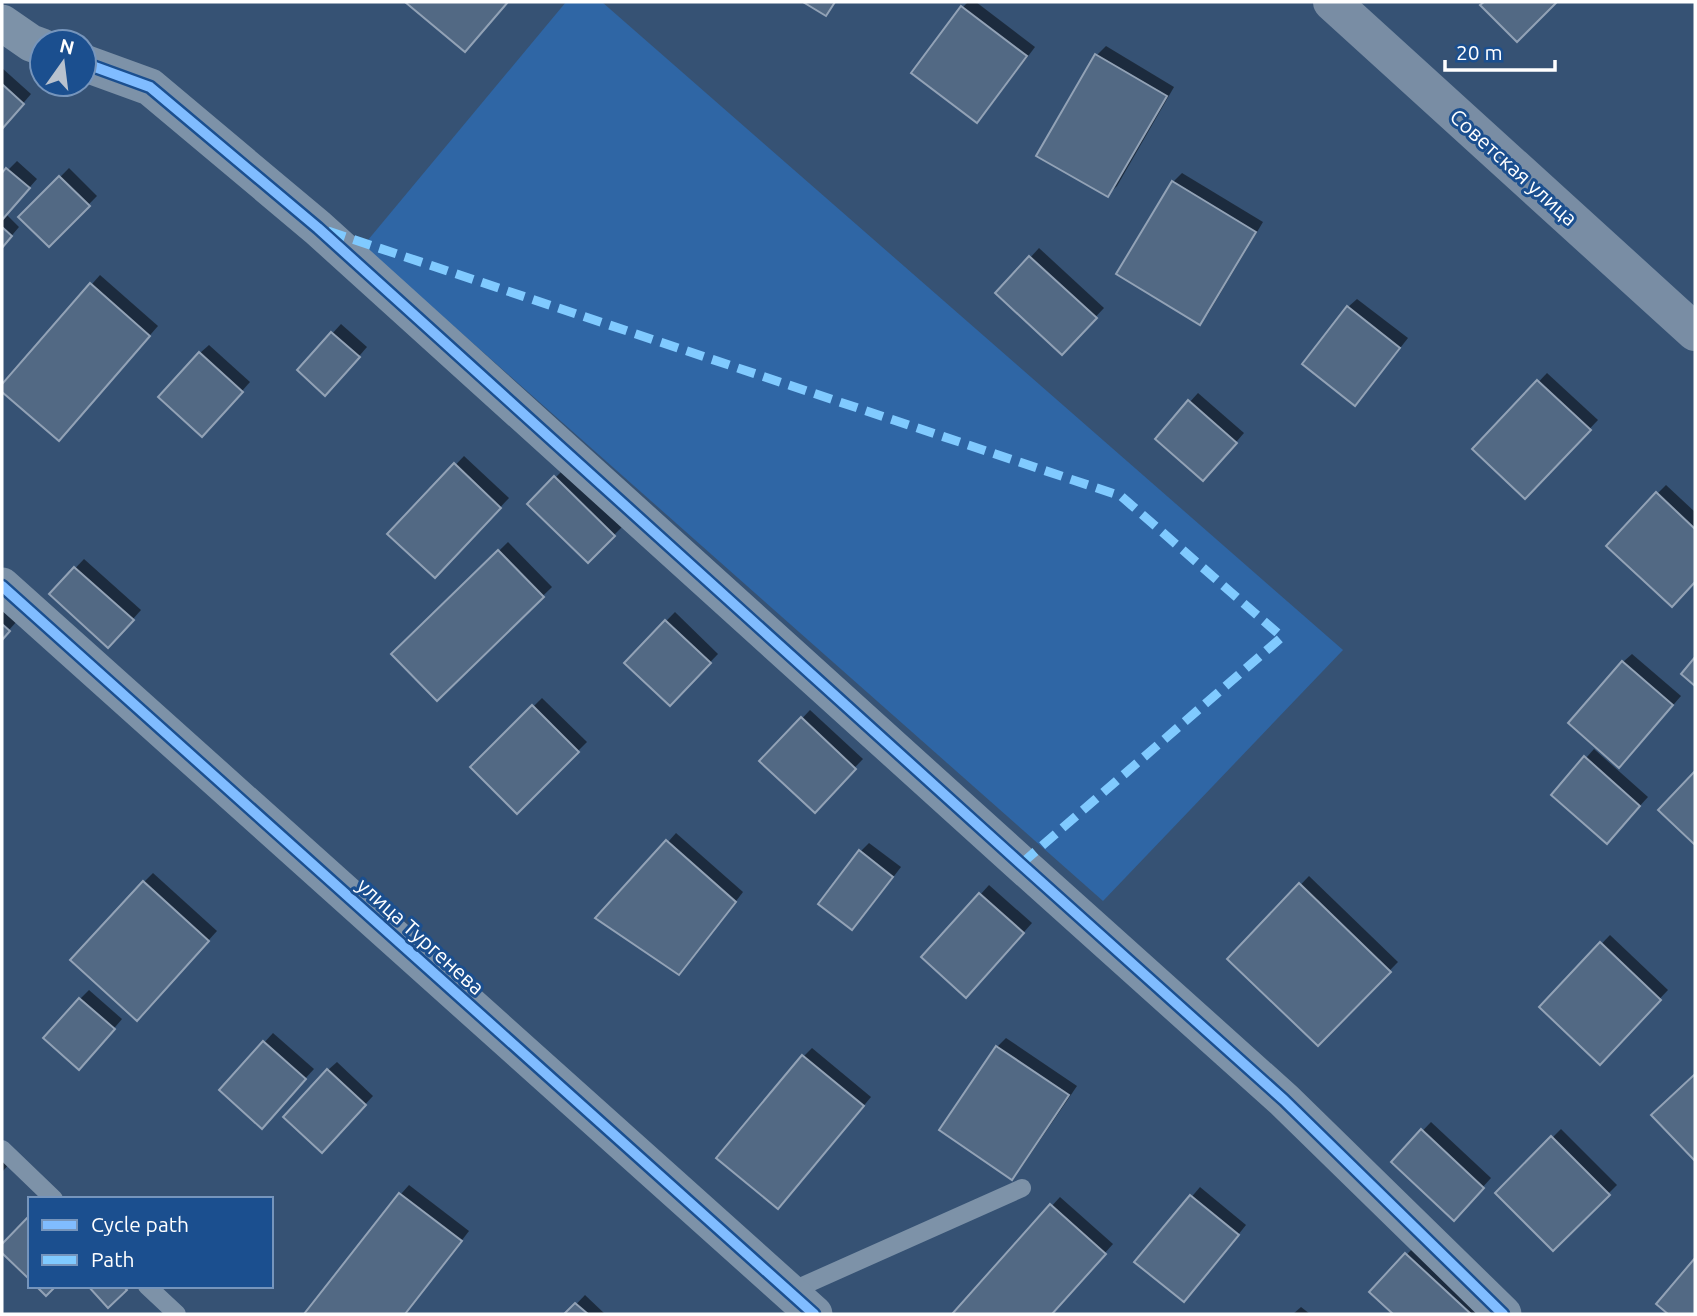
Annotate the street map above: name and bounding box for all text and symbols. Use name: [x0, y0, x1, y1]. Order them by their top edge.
north arrow: [28, 28, 98, 98]
scale bar: [1445, 28, 1555, 72]
text: N: [58, 34, 77, 59]
text: 20 m: [1456, 40, 1503, 64]
street label: Советская улица: [1446, 104, 1582, 230]
street label: улица Тургенева: [353, 873, 489, 999]
legend: [28, 1197, 273, 1288]
text: Cycle path: [91, 1212, 189, 1236]
text: Path: [91, 1247, 134, 1271]

